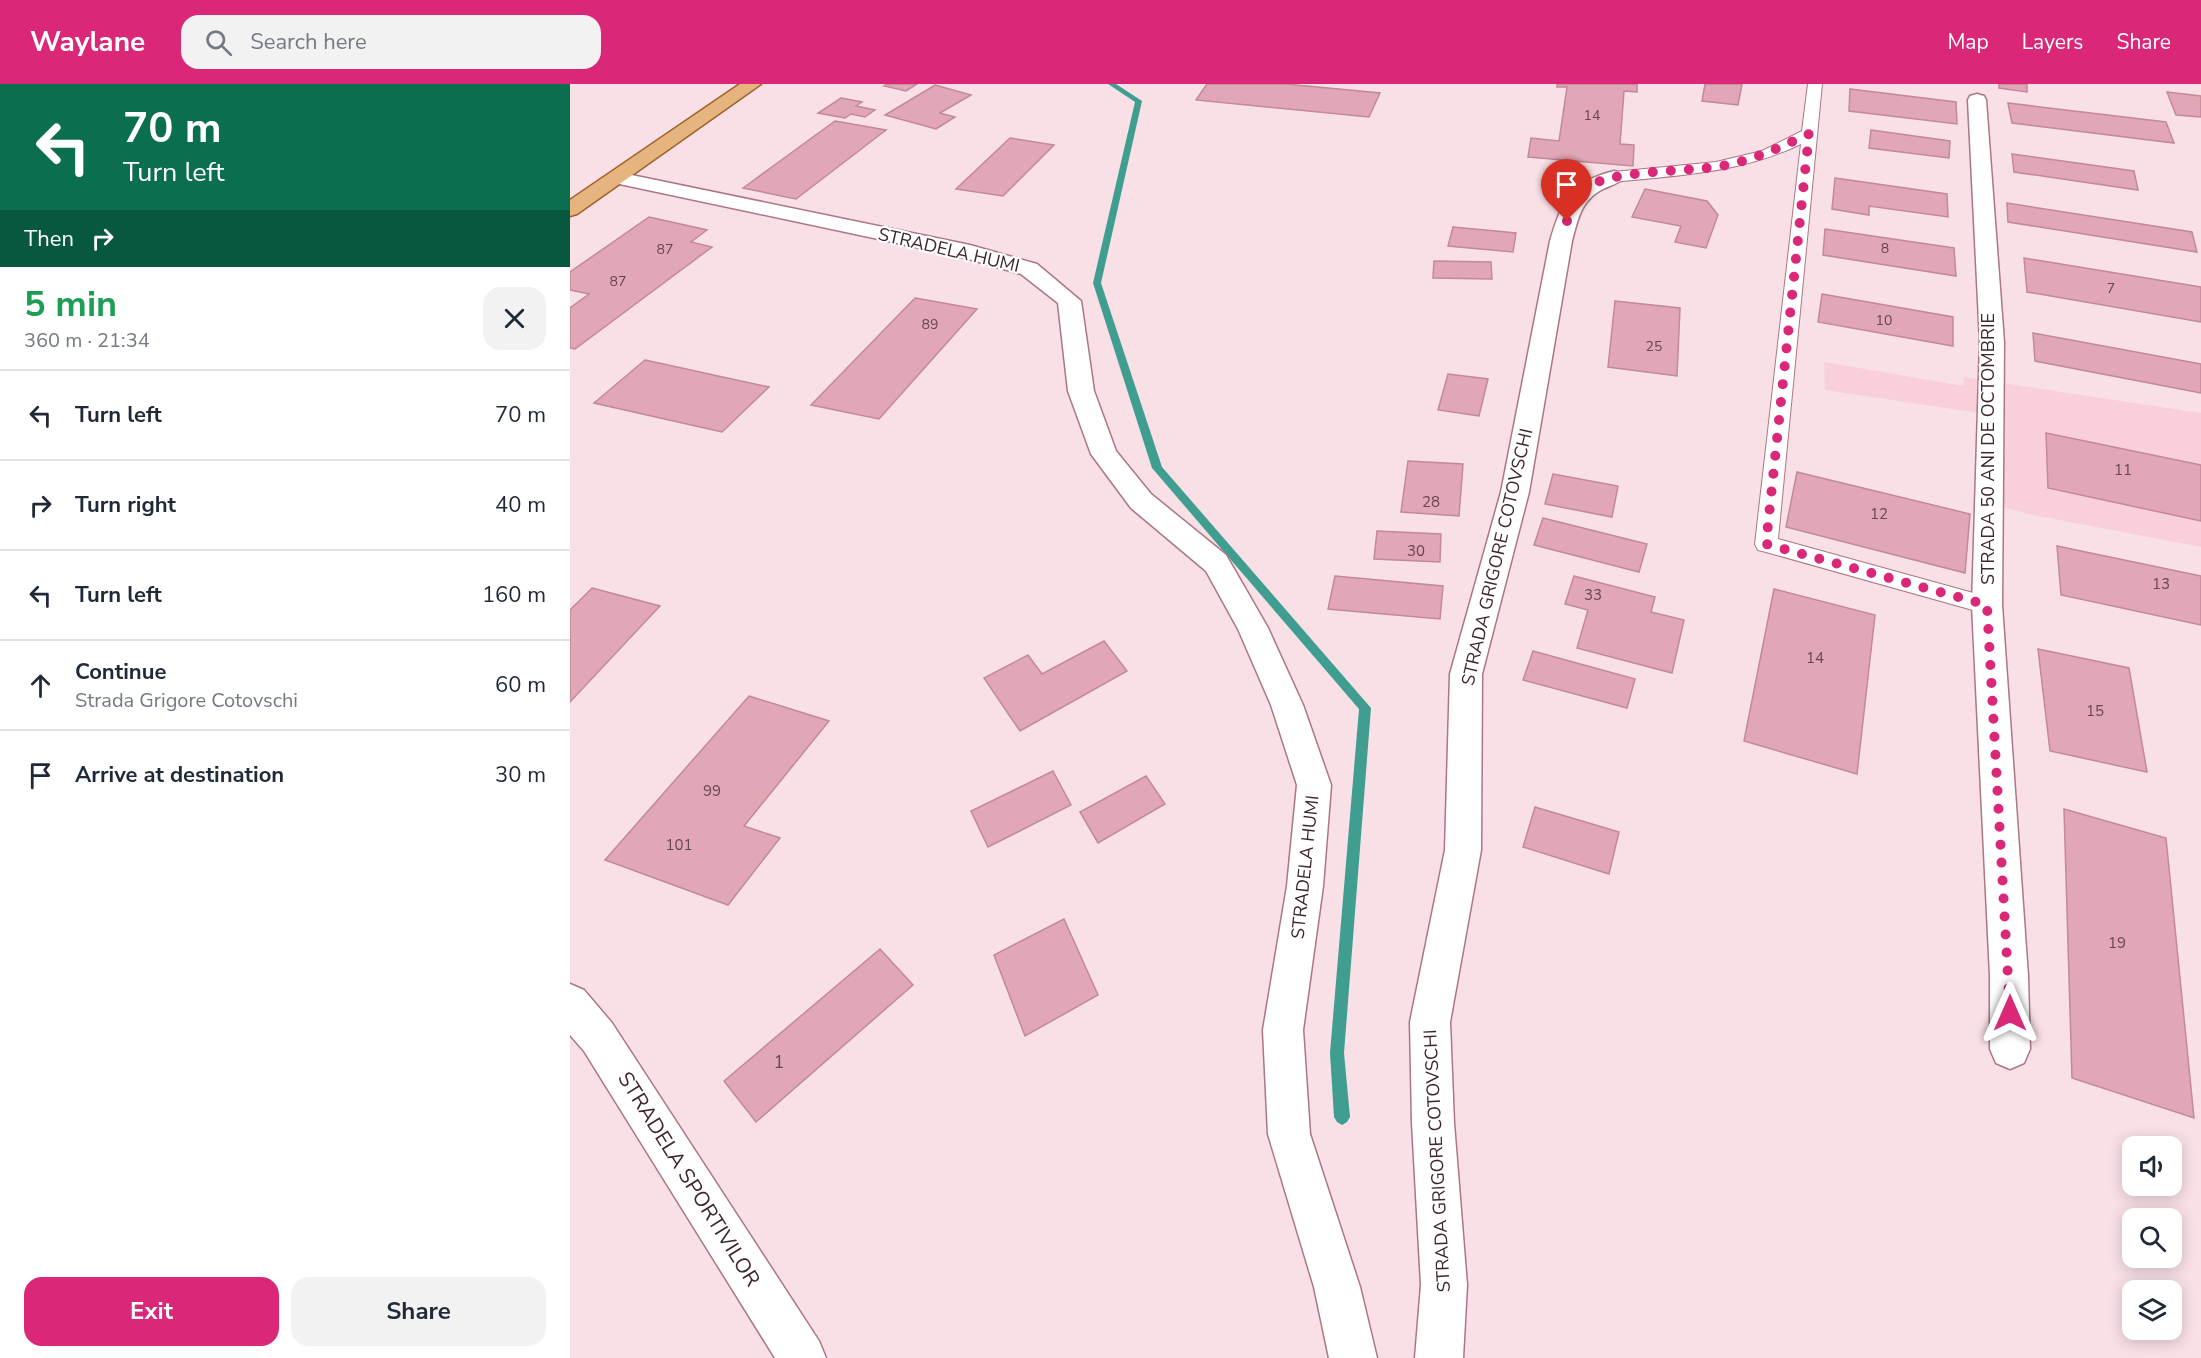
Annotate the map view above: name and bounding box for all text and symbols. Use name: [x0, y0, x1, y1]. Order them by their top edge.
search box: [181, 15, 601, 69]
text: Waylane: [30, 23, 145, 61]
icon: search: [202, 26, 235, 59]
text: Search here: [250, 27, 367, 57]
text: Map: [1947, 28, 1989, 56]
text: Layers: [2022, 28, 2083, 56]
text: Share: [2116, 28, 2171, 56]
text: 70 m: [123, 100, 222, 157]
house number: 14: [1584, 106, 1600, 125]
icon: left: [24, 108, 102, 186]
text: Turn left: [123, 154, 224, 191]
pin: [1541, 159, 1592, 221]
icon: arrive: [1550, 168, 1583, 201]
icon: right: [86, 222, 119, 255]
street label: STRADELA HUMI: [876, 222, 1022, 278]
text: Then: [24, 224, 74, 254]
house number: 8: [1881, 239, 1889, 258]
house number: 87: [657, 240, 673, 259]
house number: 87: [610, 272, 626, 291]
house number: 7: [2107, 279, 2115, 298]
text: 5 min: [24, 280, 117, 329]
button: close: [483, 287, 546, 350]
house number: 10: [1876, 311, 1892, 330]
street label: STRADA 50 ANI DE OCTOMBRIE: [1976, 313, 2000, 585]
house number: 89: [922, 315, 938, 334]
text: 360 m · 21:34: [24, 327, 150, 354]
house number: 25: [1646, 337, 1662, 356]
icon: left: [24, 399, 57, 432]
text: Turn left: [75, 400, 162, 430]
text: 70 m: [495, 400, 546, 430]
street label: STRADA GRIGORE COTOVSCHI: [1456, 426, 1538, 688]
house number: 11: [2114, 460, 2132, 480]
icon: right: [24, 489, 57, 522]
text: Turn right: [75, 490, 176, 520]
text: 40 m: [495, 490, 546, 520]
house number: 28: [1422, 492, 1440, 512]
house number: 12: [1870, 504, 1888, 524]
house number: 30: [1407, 541, 1425, 561]
house number: 13: [2152, 574, 2170, 594]
icon: left: [24, 579, 57, 612]
text: Turn left: [75, 580, 162, 610]
text: 160 m: [482, 580, 546, 610]
house number: 33: [1584, 585, 1602, 605]
house number: 14: [1806, 648, 1824, 668]
text: Continue: [75, 657, 166, 687]
icon: ahead: [24, 669, 57, 702]
text: 60 m: [495, 670, 546, 700]
text: Strada Grigore Cotovschi: [75, 687, 298, 714]
house number: 15: [2086, 701, 2104, 721]
icon: arrive: [24, 759, 57, 792]
text: Arrive at destination: [75, 760, 284, 790]
text: 30 m: [495, 760, 546, 790]
house number: 99: [703, 781, 721, 801]
street label: STRADELA HUMI: [1286, 794, 1324, 940]
house number: 101: [665, 835, 693, 855]
house number: 19: [2108, 933, 2126, 953]
position arrow: [1978, 981, 2042, 1045]
street label: STRADA GRIGORE COTOVSCHI: [1418, 1029, 1456, 1293]
house number: 1: [774, 1050, 784, 1074]
street label: STRADELA SPORTIVILOR: [611, 1066, 767, 1292]
map controls: [2122, 1136, 2182, 1340]
button: sound: [2122, 1136, 2182, 1196]
button: search: [2122, 1208, 2182, 1268]
button: Exit: [24, 1277, 279, 1346]
button: Share: [291, 1277, 546, 1346]
button: layers: [2122, 1280, 2182, 1340]

